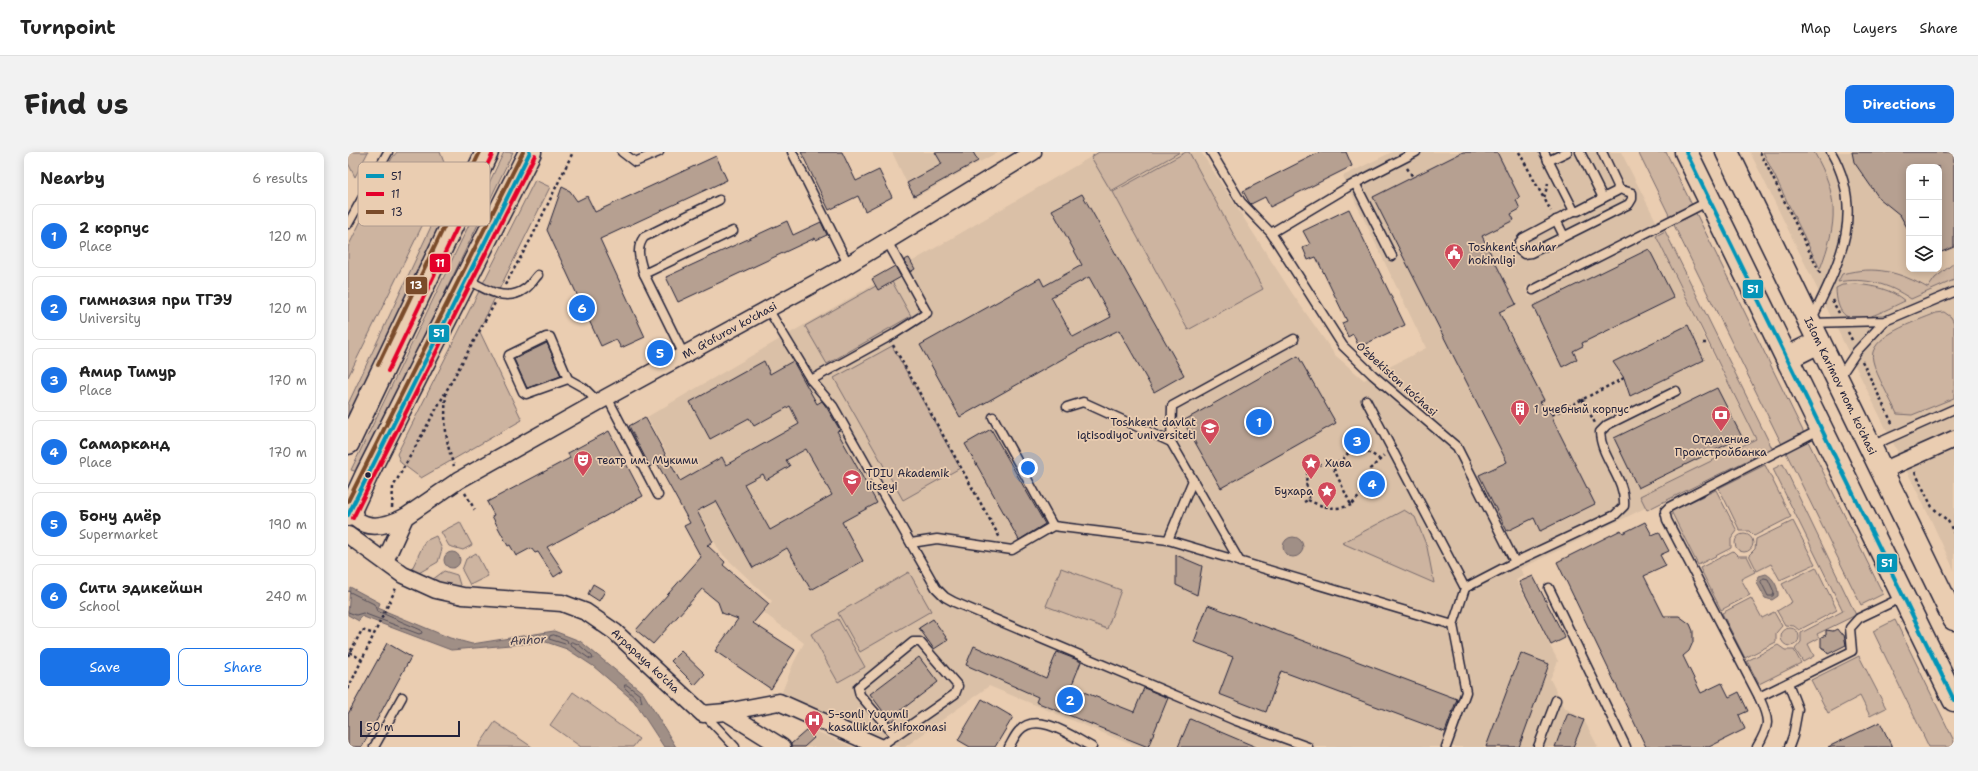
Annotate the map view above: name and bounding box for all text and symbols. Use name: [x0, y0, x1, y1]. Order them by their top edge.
text: Turnpoint: [20, 15, 116, 40]
text: Map: [1801, 19, 1831, 37]
text: Layers: [1853, 19, 1897, 37]
text: Share: [1919, 19, 1958, 37]
text: Find us: [24, 85, 129, 123]
button: Directions: [1845, 85, 1954, 123]
legend: [358, 162, 490, 226]
map controls: [1906, 164, 1942, 272]
button: +: [1906, 164, 1942, 200]
text: Nearby: [40, 167, 105, 189]
text: 51: [391, 169, 402, 184]
text: 6 results: [252, 170, 308, 187]
text: 11: [391, 187, 400, 202]
button: −: [1906, 200, 1942, 236]
text: 13: [391, 205, 403, 220]
text: 2 корпус: [79, 218, 149, 238]
text: 1: [51, 228, 57, 245]
text: 120 m: [269, 228, 307, 245]
button: layers: [1906, 236, 1942, 272]
text: Place: [79, 238, 112, 255]
place label: Toshkent shahar hokimligi: [1468, 240, 1557, 268]
public building icon: Toshkent shahar hokimligi: [1443, 242, 1465, 270]
line badge: 11: [429, 253, 451, 273]
text: 11: [435, 256, 445, 271]
line badge: 13: [405, 276, 428, 295]
text: 13: [410, 278, 423, 293]
line badge: 51: [1742, 279, 1764, 299]
text: 51: [1747, 282, 1759, 297]
text: гимназия при ТГЭУ: [79, 290, 232, 310]
pin: 6: [569, 293, 595, 323]
street label: M. G'ofurov ko'chasi: [680, 299, 780, 362]
text: 2: [49, 300, 59, 317]
text: 120 m: [269, 300, 307, 317]
text: University: [79, 310, 141, 327]
street label: Islom Karimov nom. ko'chasi: [1800, 315, 1880, 458]
line badge: 51: [428, 324, 450, 343]
text: 51: [433, 326, 445, 341]
pin: 5: [647, 338, 673, 368]
street label: O‘zbekiston ko‘chasi: [1353, 339, 1440, 420]
text: Амир Тимур: [79, 362, 176, 382]
text: 3: [49, 372, 59, 389]
text: 170 m: [269, 372, 307, 389]
text: Place: [79, 382, 112, 399]
building icon: 1 учебный корпус: [1509, 398, 1531, 426]
place label: 1 учебный корпус: [1534, 402, 1630, 417]
bank icon: Отделение Промстройбанка: [1710, 404, 1732, 432]
pin: 1: [1246, 407, 1272, 437]
place label: Toshkent davlat iqtisodiyot universiteti: [1077, 415, 1196, 443]
school or university icon: Toshkent davlat iqtisodiyot universiteti: [1199, 417, 1221, 445]
pin: 3: [1344, 426, 1370, 456]
place label: Отделение Промстройбанка: [1675, 432, 1767, 460]
text: Самарканд: [79, 434, 170, 454]
text: 4: [49, 444, 59, 461]
text: 170 m: [269, 444, 307, 461]
theatre icon: театр им. Мукими: [572, 449, 594, 477]
place icon: Хива: [1300, 452, 1322, 480]
place label: театр им. Мукими: [597, 453, 698, 468]
text: Place: [79, 454, 112, 471]
place label: Хива: [1325, 456, 1352, 471]
your location: [1018, 458, 1038, 478]
place label: TDIU Akademik litseyi: [866, 466, 950, 494]
school or university icon: TDIU Akademik litseyi: [841, 468, 863, 496]
pin: 4: [1359, 469, 1385, 499]
unlabelled marker: [363, 470, 373, 480]
place icon: Бухара: [1316, 480, 1338, 508]
place label: Бухара: [1274, 484, 1313, 499]
text: Бону диёр: [79, 506, 161, 526]
text: 5: [50, 516, 58, 533]
text: 190 m: [268, 516, 307, 533]
text: Supermarket: [79, 526, 158, 543]
line badge: 51: [1876, 553, 1898, 573]
text: 51: [1881, 556, 1893, 571]
text: Сити эдикейшн: [79, 578, 203, 598]
text: 6: [49, 588, 59, 605]
text: 240 m: [265, 588, 307, 605]
text: School: [79, 598, 120, 615]
street label: Arpapaya ko'cha: [608, 625, 683, 697]
water label: Anhor: [510, 631, 547, 649]
button: Save: [40, 648, 170, 686]
button: Share: [178, 648, 308, 686]
pin: 2: [1057, 685, 1083, 715]
place label: 5-sonli Yuqumli kasalliklar shifoxonasi: [828, 707, 947, 735]
hospital icon: 5-sonli Yuqumli kasalliklar shifoxonasi: [803, 709, 825, 737]
scale bar: [360, 719, 460, 738]
text: 50 m: [366, 720, 394, 735]

